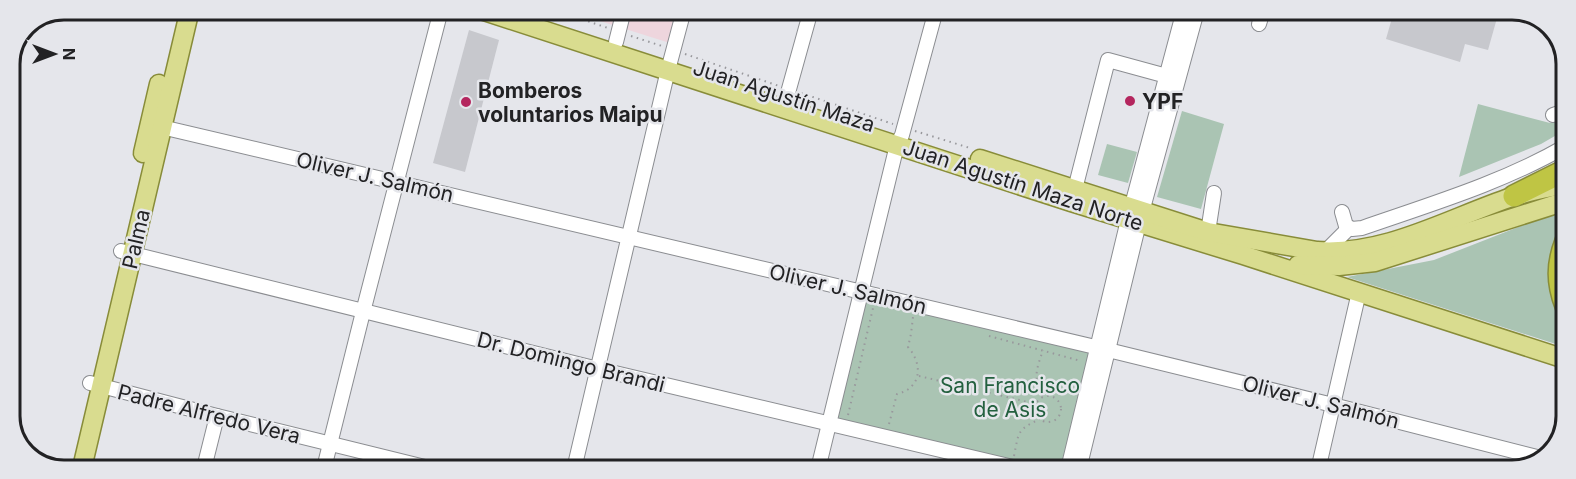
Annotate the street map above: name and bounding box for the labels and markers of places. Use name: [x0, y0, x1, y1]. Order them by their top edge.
place label: Bomberos voluntarios Maipu: [478, 78, 663, 127]
place label: YPF: [1142, 89, 1183, 114]
marker: YPF: [1123, 94, 1137, 108]
marker: Bomberos voluntarios Maipu: [459, 95, 473, 109]

